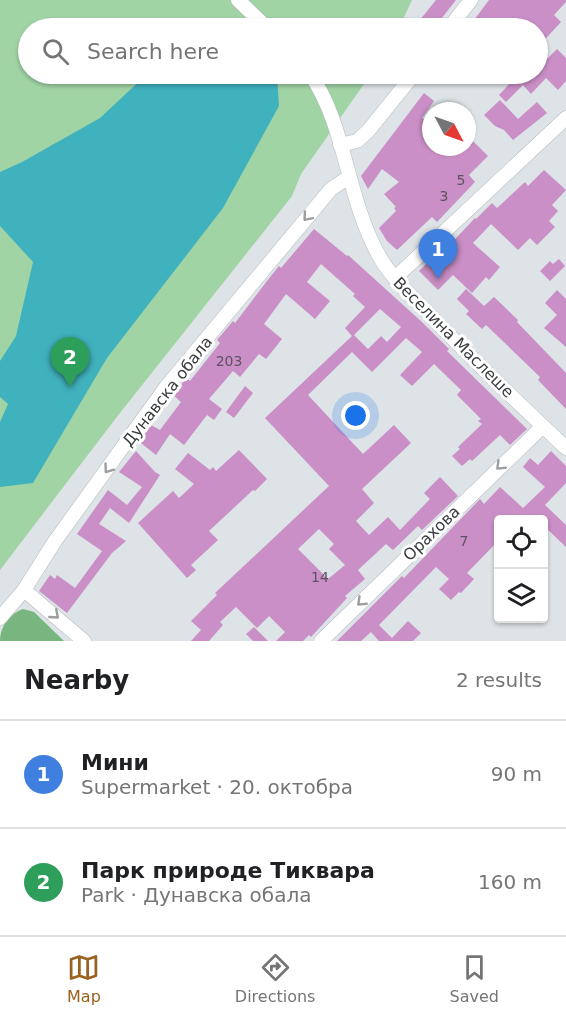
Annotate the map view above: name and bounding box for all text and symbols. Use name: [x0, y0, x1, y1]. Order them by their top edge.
search box: [18, 18, 548, 84]
icon: search: [39, 35, 72, 68]
text: Search here: [87, 39, 219, 64]
north arrow: [422, 102, 476, 156]
house number: 5: [457, 172, 465, 188]
house number: 3: [440, 188, 448, 204]
one-way arrow: [304, 210, 315, 221]
pin: 1: [418, 230, 458, 279]
street label: Веселина Маслеше: [390, 273, 518, 401]
street label: Дунавска обала: [118, 332, 216, 450]
pin: 2: [50, 338, 90, 387]
house number: 203: [216, 353, 242, 369]
your location: [341, 401, 370, 430]
one-way arrow: [497, 459, 507, 470]
one-way arrow: [104, 462, 115, 473]
street label: Орахова: [399, 502, 464, 565]
map controls: [494, 515, 548, 623]
button: locate: [494, 515, 548, 569]
house number: 7: [460, 533, 468, 549]
house number: 14: [311, 569, 329, 585]
button: layers: [494, 569, 548, 623]
one-way arrow: [357, 595, 367, 606]
one-way arrow: [48, 608, 59, 619]
text: Nearby: [24, 665, 129, 695]
text: 2 results: [456, 668, 542, 692]
text: Мини: [81, 750, 149, 775]
text: 1: [37, 762, 50, 786]
text: 90 m: [491, 762, 542, 786]
text: Supermarket · 20. октобра: [81, 775, 353, 799]
text: Парк природе Тиквара: [81, 858, 375, 883]
text: 2: [37, 870, 50, 894]
text: 160 m: [478, 870, 542, 894]
text: Park · Дунавска обала: [81, 883, 311, 907]
tab: Map: [67, 951, 101, 1006]
tab: Directions: [235, 951, 315, 1006]
tab: Saved: [450, 951, 499, 1006]

